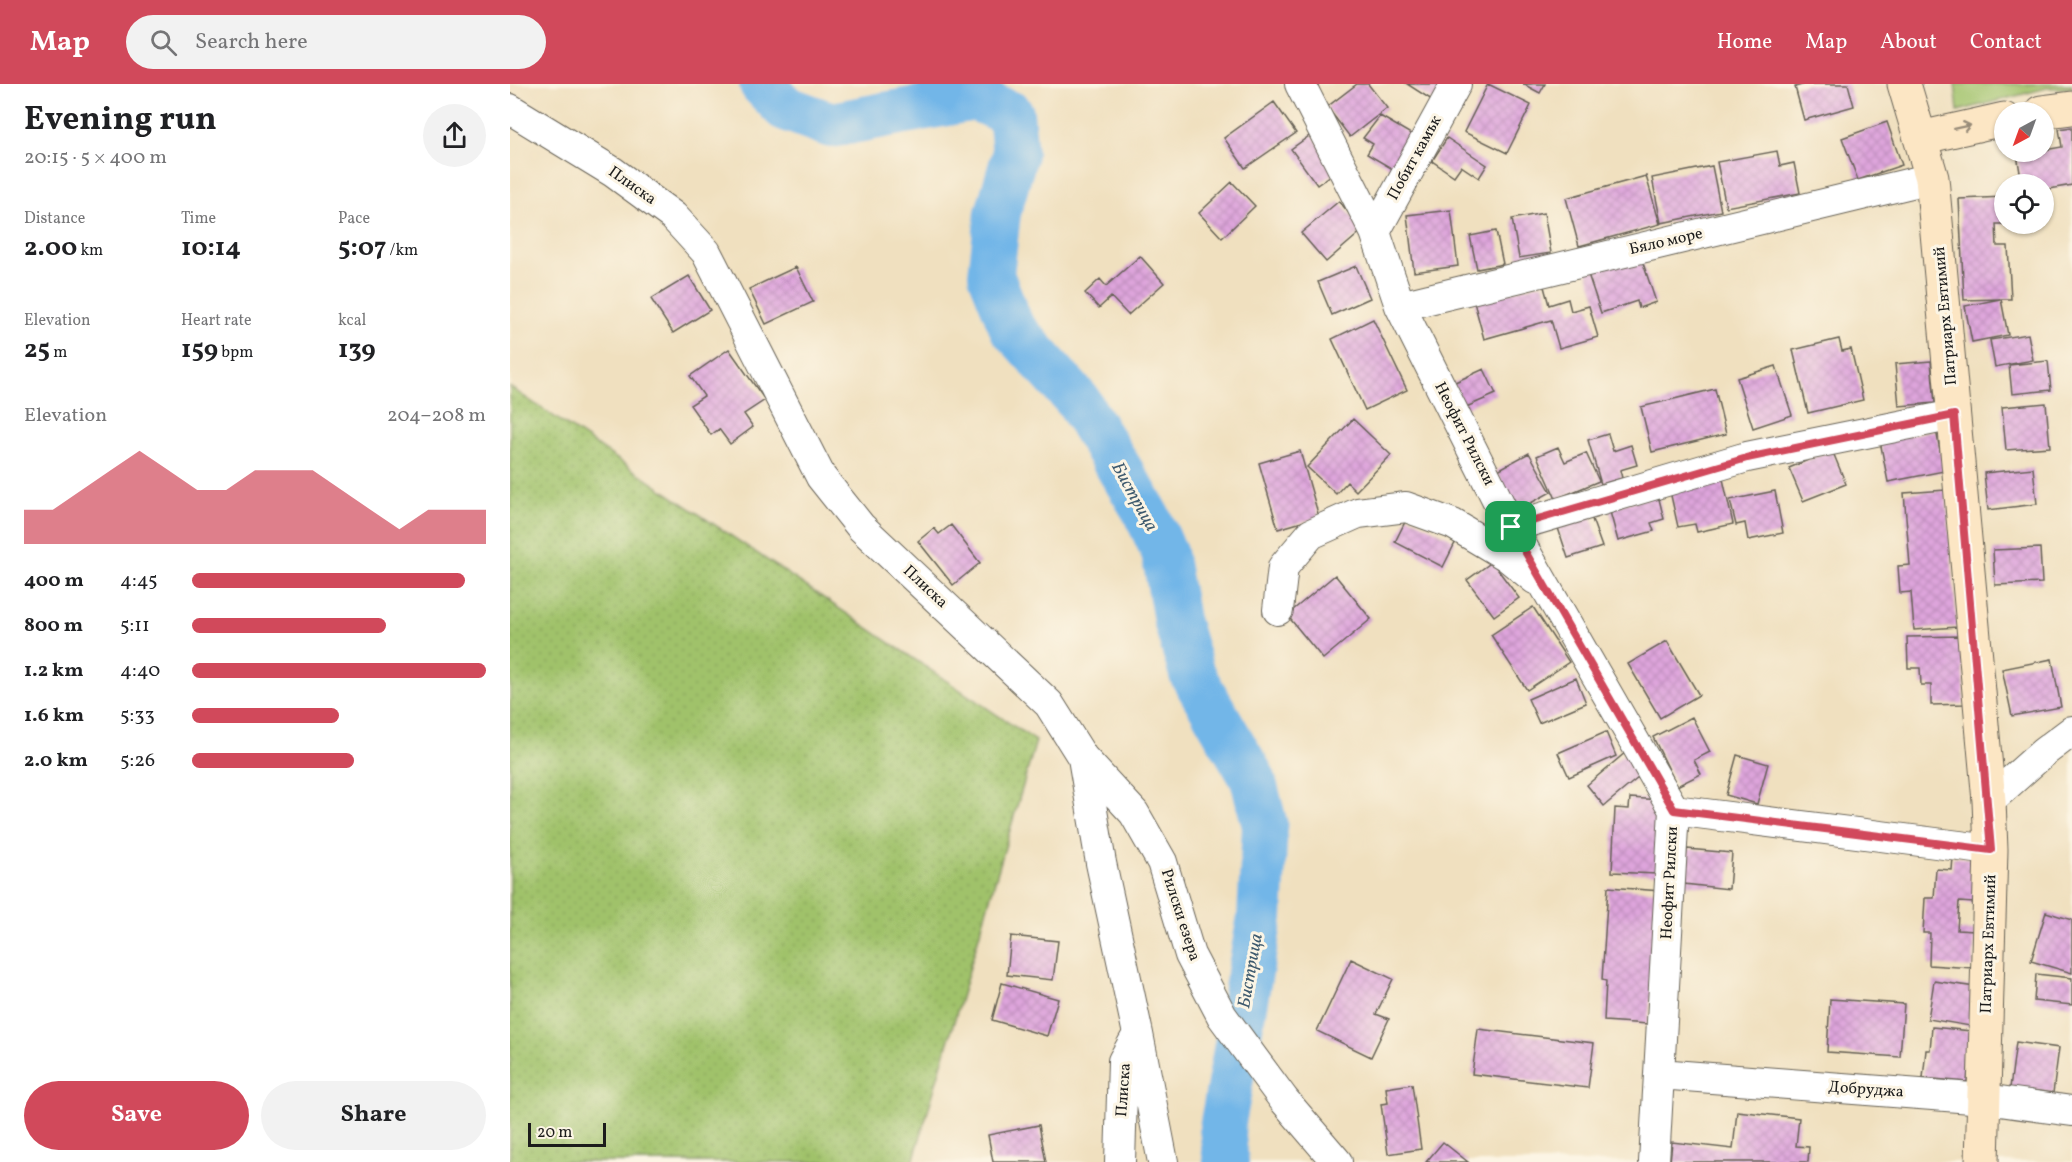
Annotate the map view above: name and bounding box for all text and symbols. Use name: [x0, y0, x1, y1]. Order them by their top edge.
search box: [126, 15, 546, 69]
text: Map: [30, 23, 90, 62]
icon: search: [147, 26, 180, 59]
text: Search here: [195, 27, 308, 58]
text: Home: [1717, 28, 1772, 57]
text: Map: [1805, 28, 1847, 57]
text: About: [1880, 28, 1937, 57]
text: Contact: [1970, 28, 2042, 57]
text: Evening run: [24, 98, 217, 144]
north arrow: [1994, 102, 2054, 162]
map controls: [1994, 102, 2054, 234]
button: share: [423, 104, 486, 167]
street label: Побит камък: [1383, 111, 1448, 204]
one-way arrow: [1952, 121, 1971, 133]
text: 20:15 · 5 × 400 m: [24, 144, 167, 172]
street label: Плиска: [604, 161, 660, 211]
button: locate: [1994, 174, 2054, 234]
text: Distance: [24, 208, 85, 230]
text: Time: [181, 208, 216, 230]
text: Pace: [338, 208, 370, 230]
street label: Бяло море: [1627, 223, 1705, 261]
text: 2.00: [24, 230, 77, 266]
text: 10:14: [181, 230, 241, 266]
text: 5:07: [338, 230, 386, 266]
text: km: [77, 240, 103, 262]
text: /km: [386, 240, 418, 262]
street label: Патриарх Евтимий: [1929, 245, 1963, 386]
text: Elevation: [24, 310, 91, 332]
text: Heart rate: [181, 310, 252, 332]
text: kcal: [338, 310, 366, 332]
text: 25: [24, 332, 50, 368]
text: 159: [181, 332, 218, 368]
text: 139: [338, 332, 376, 368]
text: m: [50, 342, 67, 364]
text: bpm: [218, 342, 253, 364]
street label: Неофит Рилски: [1428, 378, 1500, 490]
text: Elevation: [24, 402, 107, 430]
text: 204–208 m: [387, 402, 486, 430]
water label: Бистрица: [1105, 458, 1163, 536]
pin: [1485, 501, 1536, 552]
icon: arrive: [1494, 510, 1527, 543]
street label: Плиска: [898, 561, 952, 613]
text: 400 m: [24, 567, 84, 595]
text: 4:45: [120, 567, 158, 595]
text: 800 m: [24, 612, 83, 640]
text: 5:11: [120, 612, 150, 640]
text: 1.2 km: [24, 657, 84, 685]
text: 4:40: [120, 657, 160, 685]
text: 1.6 km: [24, 702, 84, 730]
text: 5:33: [120, 702, 155, 730]
text: 2.0 km: [24, 747, 88, 775]
text: 5:26: [120, 747, 155, 775]
street label: Неофит Рилски: [1656, 826, 1684, 940]
street label: Рилски езера: [1155, 866, 1205, 964]
street label: Патриарх Евтимий: [1976, 874, 2002, 1014]
water label: Бистрица: [1232, 932, 1270, 1010]
street label: Плиска: [1111, 1062, 1137, 1118]
street label: Добруджа: [1828, 1076, 1904, 1104]
button: Save: [24, 1081, 249, 1150]
button: Share: [261, 1081, 486, 1150]
scale bar: [528, 1120, 606, 1148]
text: 20 m: [537, 1122, 572, 1144]

